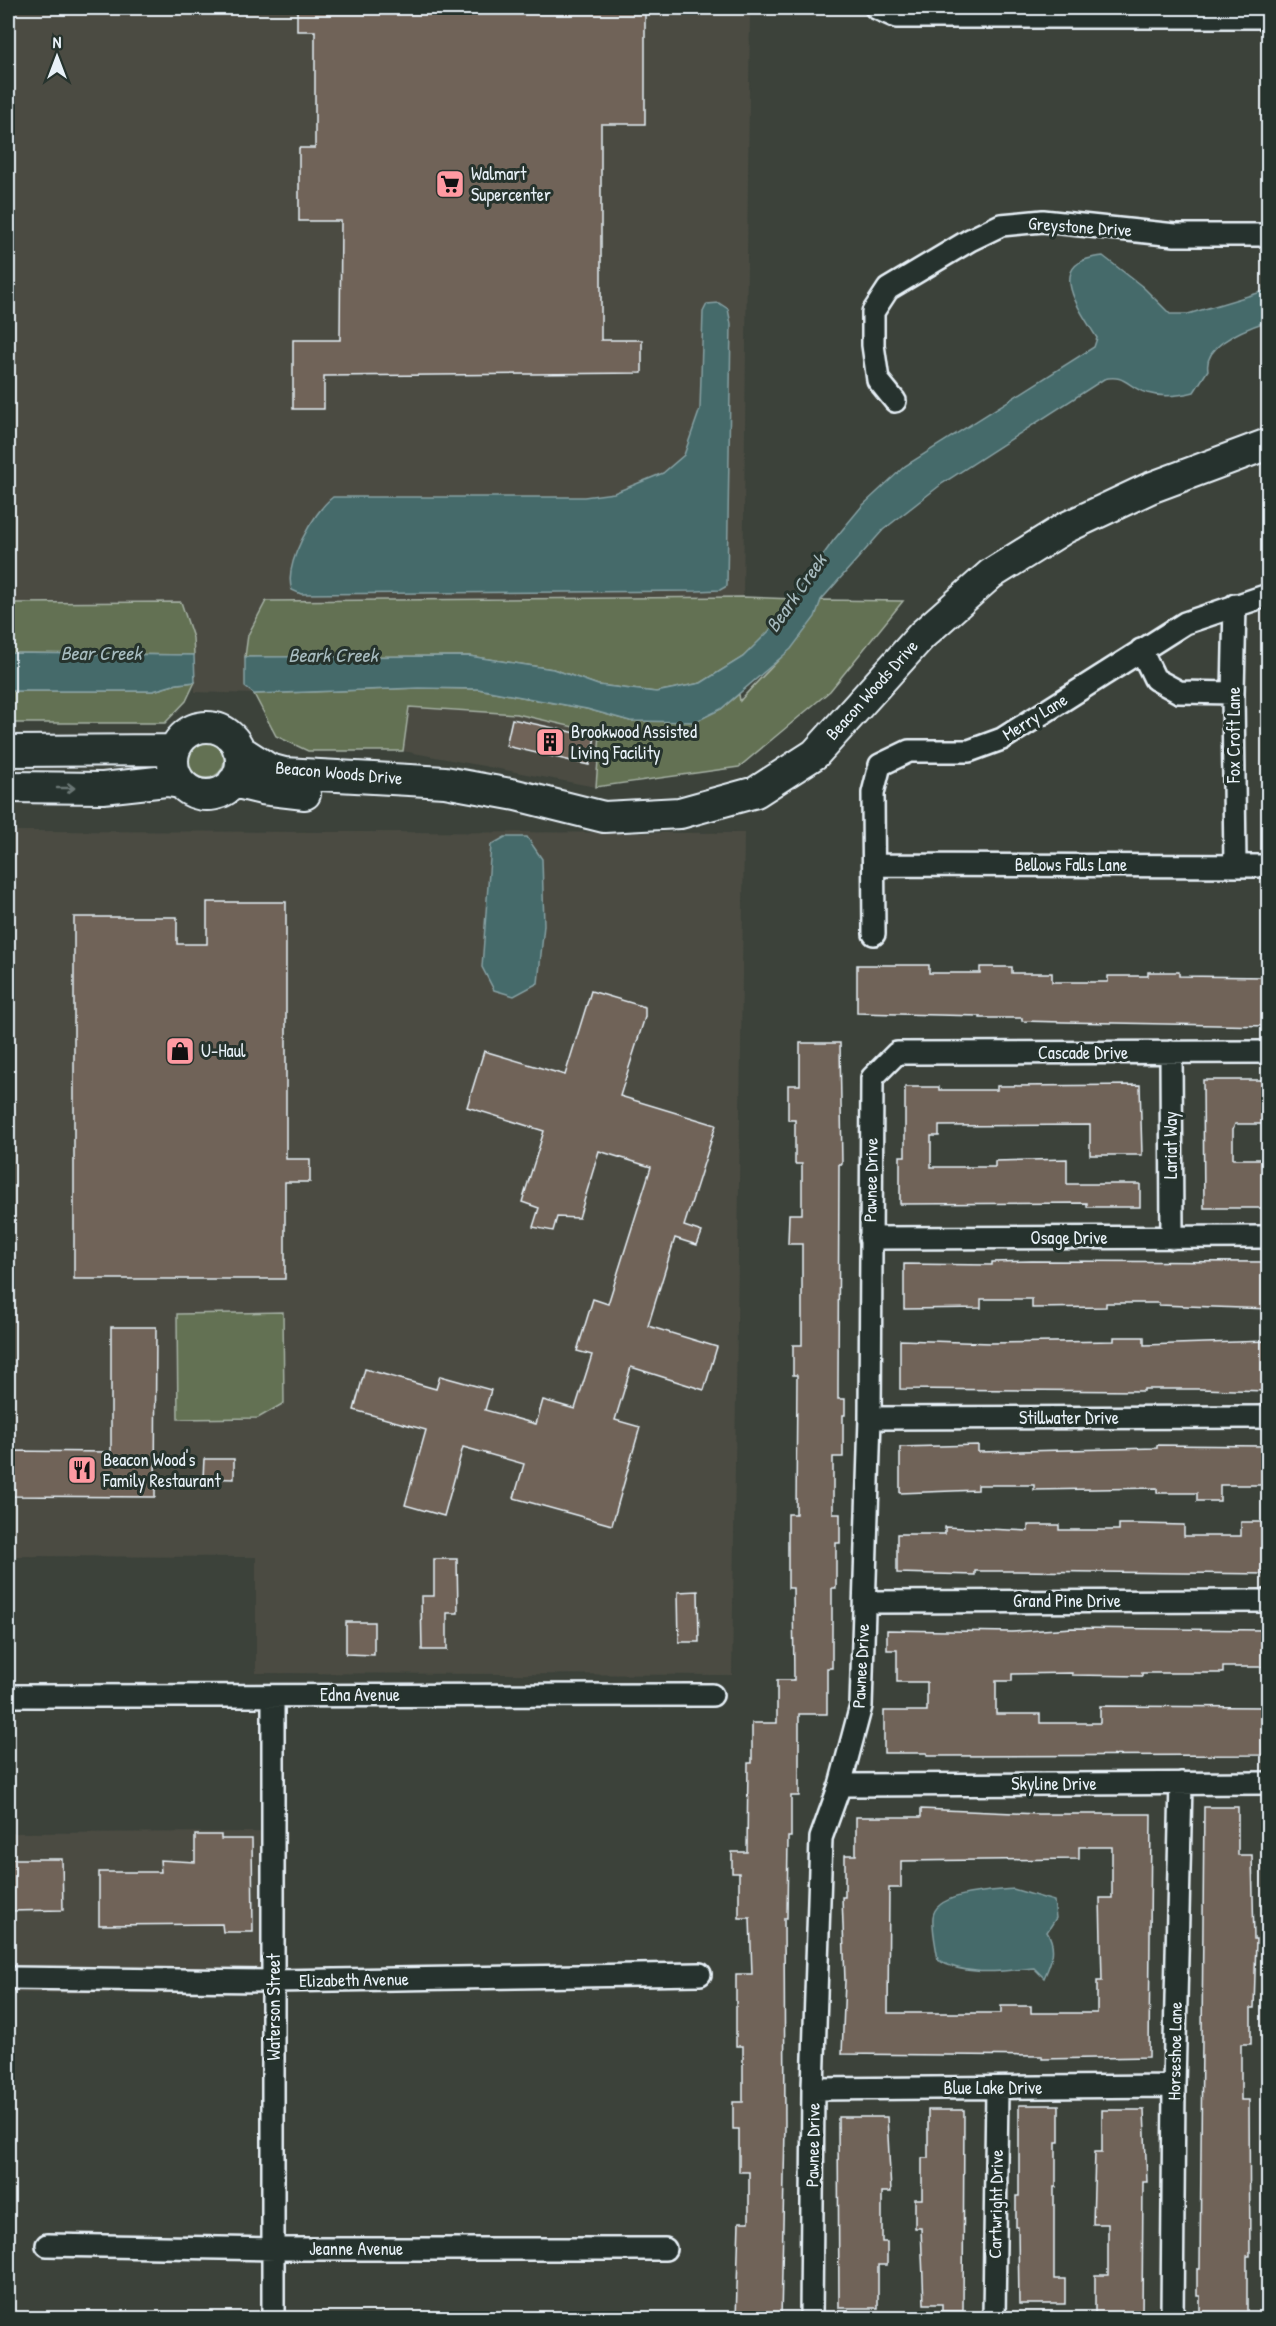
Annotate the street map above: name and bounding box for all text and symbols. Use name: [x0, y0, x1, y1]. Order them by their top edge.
north arrow: [27, 27, 87, 87]
text: N: [53, 31, 62, 53]
place label: Walmart Supercenter: [471, 161, 551, 207]
supermarket icon: Walmart Supercenter: [434, 168, 466, 200]
street label: Greystone Drive: [1027, 210, 1133, 243]
water label: Beark Creek: [759, 547, 833, 637]
street label: Beacon Woods Drive: [820, 634, 924, 745]
water label: Bear Creek: [60, 639, 143, 666]
water label: Beark Creek: [288, 641, 379, 668]
street label: Merry Lane: [997, 687, 1072, 746]
street label: Fox Croft Lane: [1221, 687, 1246, 784]
place label: Brookwood Assisted Living Facility: [571, 719, 697, 765]
building icon: Brookwood Assisted Living Facility: [534, 726, 566, 758]
street label: Beacon Woods Drive: [274, 754, 404, 791]
one-way arrow: [55, 782, 75, 794]
street label: Bellows Falls Lane: [1015, 852, 1127, 877]
shop icon: U-Haul: [164, 1035, 196, 1067]
place label: U-Haul: [201, 1038, 246, 1063]
street label: Cascade Drive: [1038, 1040, 1128, 1065]
street label: Lariat Way: [1158, 1111, 1183, 1179]
street label: Pawnee Drive: [857, 1138, 884, 1222]
street label: Osage Drive: [1030, 1225, 1108, 1250]
street label: Stillwater Drive: [1019, 1405, 1119, 1430]
place label: Beacon Wood's Family Restaurant: [102, 1447, 221, 1493]
restaurant icon: Beacon Wood's Family Restaurant: [66, 1454, 98, 1486]
street label: Grand Pine Drive: [1013, 1588, 1121, 1613]
street label: Pawnee Drive: [846, 1623, 875, 1709]
street label: Edna Avenue: [320, 1682, 400, 1707]
street label: Skyline Drive: [1011, 1771, 1097, 1796]
street label: Waterson Street: [261, 1953, 286, 2060]
street label: Elizabeth Avenue: [299, 1966, 409, 1993]
street label: Horseshoe Lane: [1161, 2001, 1188, 2101]
street label: Blue Lake Drive: [944, 2075, 1042, 2100]
street label: Pawnee Drive: [799, 2103, 826, 2187]
street label: Cartwright Drive: [982, 2149, 1009, 2259]
street label: Jeanne Avenue: [309, 2236, 403, 2261]

